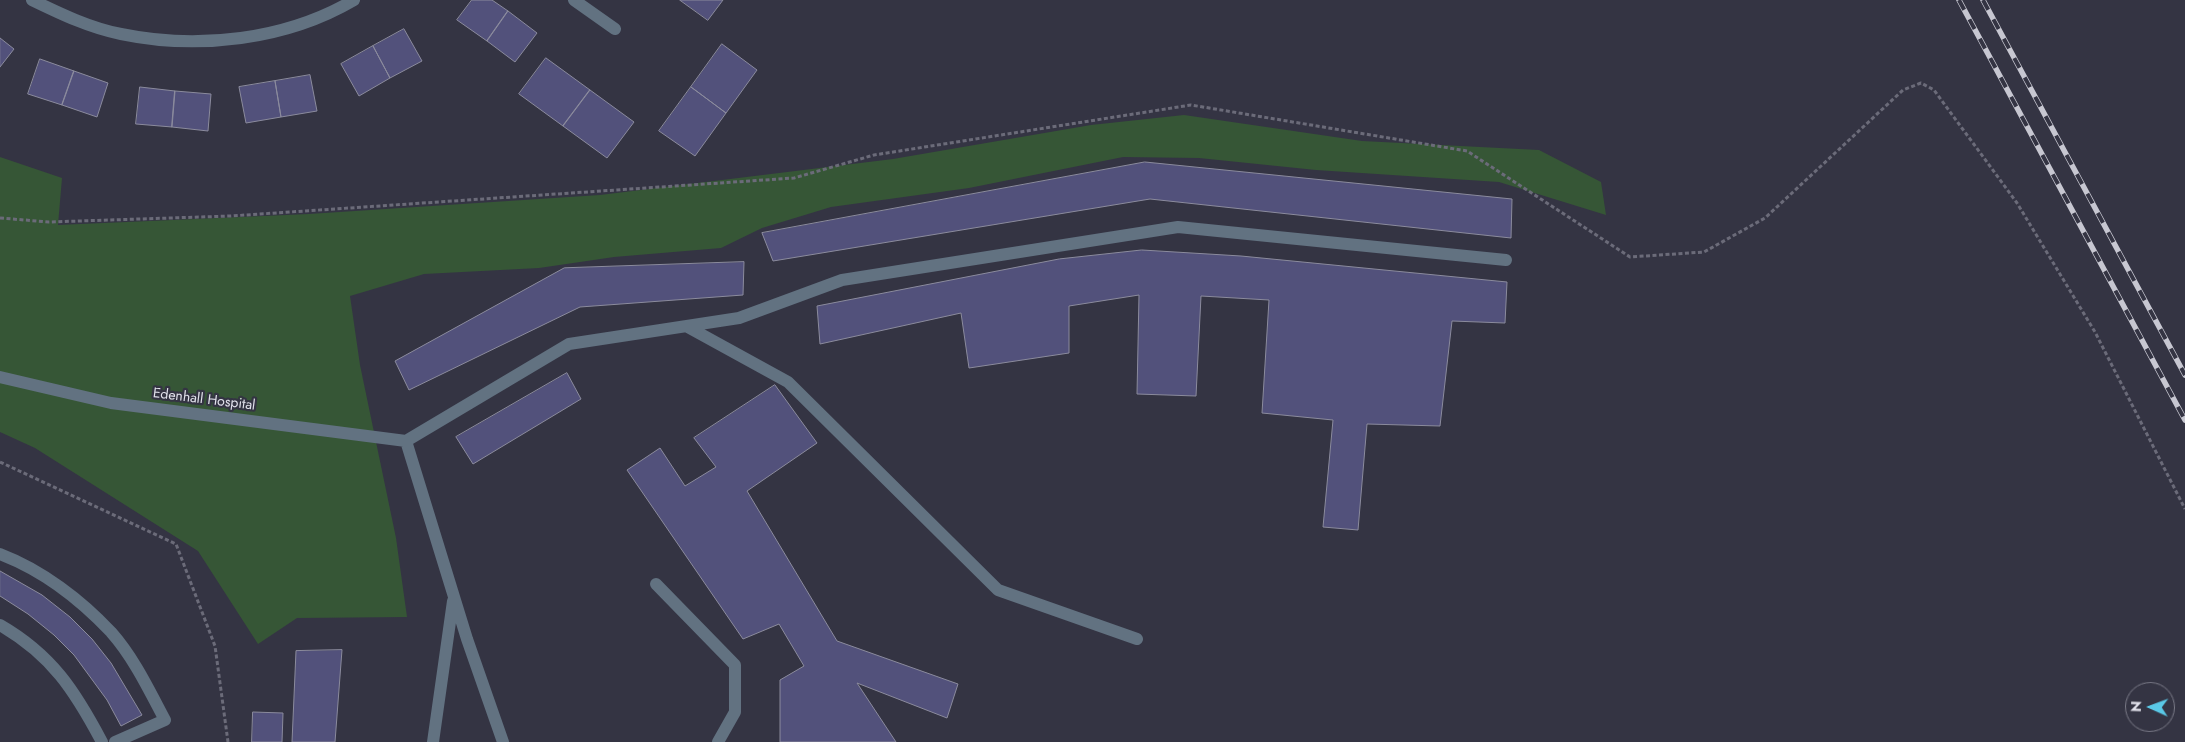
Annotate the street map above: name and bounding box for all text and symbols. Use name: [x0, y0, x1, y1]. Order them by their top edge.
street label: Edenhall Hospital: [152, 385, 256, 415]
north arrow: [2125, 682, 2175, 732]
text: N: [2126, 701, 2146, 712]

